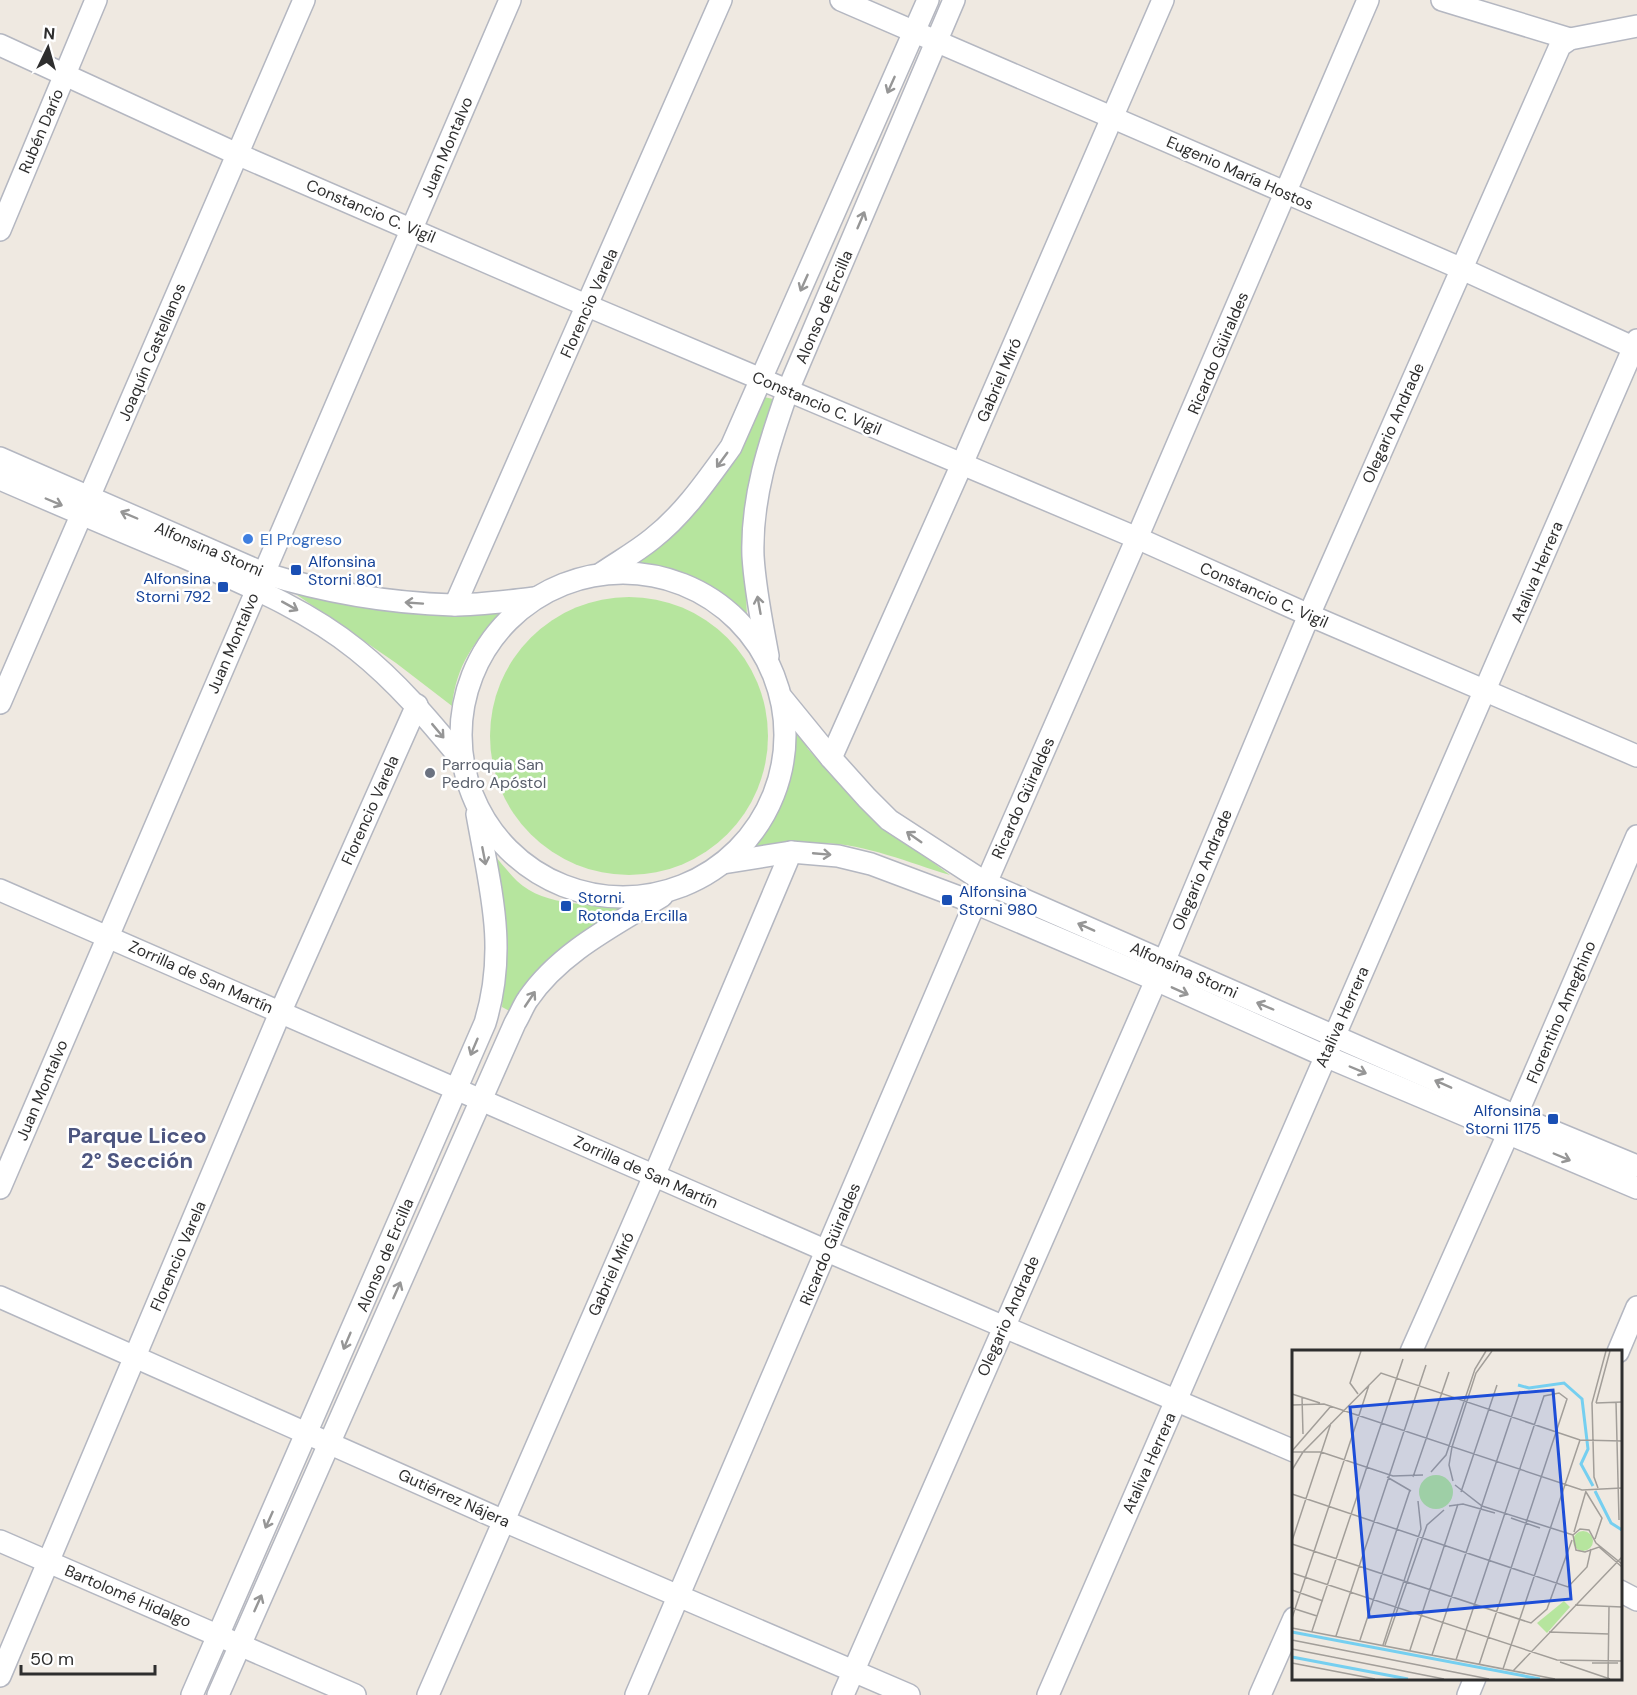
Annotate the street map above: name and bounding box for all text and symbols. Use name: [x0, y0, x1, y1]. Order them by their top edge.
north arrow: [18, 18, 78, 78]
text: N: [43, 23, 56, 45]
one-way arrow: [885, 76, 896, 94]
street label: Rubén Darío: [14, 86, 68, 176]
street label: Juan Montalvo: [416, 93, 478, 201]
street label: Eugenio María Hostos: [1163, 131, 1317, 215]
street label: Constancio C. Vigil: [303, 174, 439, 248]
one-way arrow: [856, 211, 867, 230]
street label: Florencio Varela: [555, 245, 623, 361]
street label: Alonso de Ercilla: [791, 247, 857, 367]
one-way arrow: [798, 274, 809, 292]
street label: Joaquín Castellanos: [113, 280, 191, 424]
street label: Ricardo Güiraldes: [1183, 289, 1253, 417]
street label: Gabriel Miró: [972, 335, 1026, 425]
street label: Olegario Andrade: [1357, 359, 1429, 487]
street label: Constancio C. Vigil: [749, 366, 885, 440]
one-way arrow: [716, 451, 728, 467]
one-way arrow: [44, 497, 62, 508]
one-way arrow: [121, 508, 139, 520]
street label: Alfonsina Storni: [152, 517, 266, 581]
street label: Ataliva Herrera: [1506, 518, 1568, 626]
place label: El Progreso: [260, 529, 342, 550]
marker: El Progreso: [241, 532, 255, 546]
place label: Alfonsina Storni 801: [308, 551, 382, 590]
street label: Constancio C. Vigil: [1196, 557, 1332, 633]
marker: Alfonsina Storni 801: [289, 563, 303, 577]
place label: Alfonsina Storni 792: [136, 568, 211, 607]
marker: Alfonsina Storni 792: [216, 580, 230, 594]
street label: Juan Montalvo: [202, 589, 264, 697]
one-way arrow: [753, 596, 764, 615]
one-way arrow: [405, 597, 425, 608]
one-way arrow: [281, 600, 298, 612]
one-way arrow: [431, 723, 445, 738]
street label: Ricardo Güiraldes: [987, 734, 1059, 862]
street label: Florencio Varela: [336, 752, 404, 868]
place label: Parroquia San Pedro Apóstol: [442, 754, 546, 793]
marker: Parroquia San Pedro Apóstol: [423, 766, 437, 780]
street label: Olegario Andrade: [1167, 806, 1237, 934]
one-way arrow: [906, 831, 923, 843]
one-way arrow: [479, 846, 490, 865]
one-way arrow: [812, 849, 832, 860]
place label: Alfonsina Storni 980: [959, 881, 1038, 920]
place label: Storni. Rotonda Ercilla: [578, 887, 687, 926]
marker: Alfonsina Storni 980: [940, 893, 954, 907]
marker: Storni. Rotonda Ercilla: [559, 899, 573, 913]
one-way arrow: [1078, 921, 1096, 932]
street label: Zorrilla de San Martín: [126, 936, 276, 1018]
street label: Alfonsina Storni: [1127, 937, 1241, 1003]
street label: Florentino Ameghino: [1521, 937, 1601, 1087]
street label: Ataliva Herrera: [1310, 963, 1374, 1071]
one-way arrow: [1170, 985, 1188, 997]
one-way arrow: [524, 991, 536, 1007]
one-way arrow: [1256, 999, 1274, 1011]
street label: Juan Montalvo: [11, 1036, 73, 1144]
one-way arrow: [468, 1037, 480, 1055]
one-way arrow: [1348, 1065, 1367, 1076]
one-way arrow: [1435, 1078, 1453, 1089]
place label: Alfonsina Storni 1175: [1465, 1100, 1541, 1139]
marker: Alfonsina Storni 1175: [1546, 1112, 1560, 1126]
district label: Parque Liceo 2° Sección: [67, 1121, 207, 1175]
street label: Zorrilla de San Martín: [571, 1131, 721, 1213]
one-way arrow: [1553, 1152, 1571, 1163]
street label: Ricardo Güiraldes: [795, 1180, 865, 1308]
street label: Alonso de Ercilla: [352, 1195, 418, 1315]
street label: Florencio Varela: [145, 1198, 211, 1314]
street label: Gabriel Miró: [583, 1229, 639, 1319]
street label: Olegario Andrade: [972, 1252, 1044, 1380]
one-way arrow: [391, 1282, 403, 1300]
one-way arrow: [341, 1332, 352, 1350]
inset map: [1292, 1350, 1622, 1680]
street label: Ataliva Herrera: [1117, 1409, 1181, 1517]
street label: Gutiérrez Nájera: [395, 1464, 513, 1532]
one-way arrow: [263, 1510, 274, 1528]
street label: Bartolomé Hidalgo: [61, 1560, 195, 1632]
one-way arrow: [253, 1594, 264, 1613]
scale bar: [21, 1638, 154, 1676]
text: 50 m: [30, 1647, 74, 1671]

